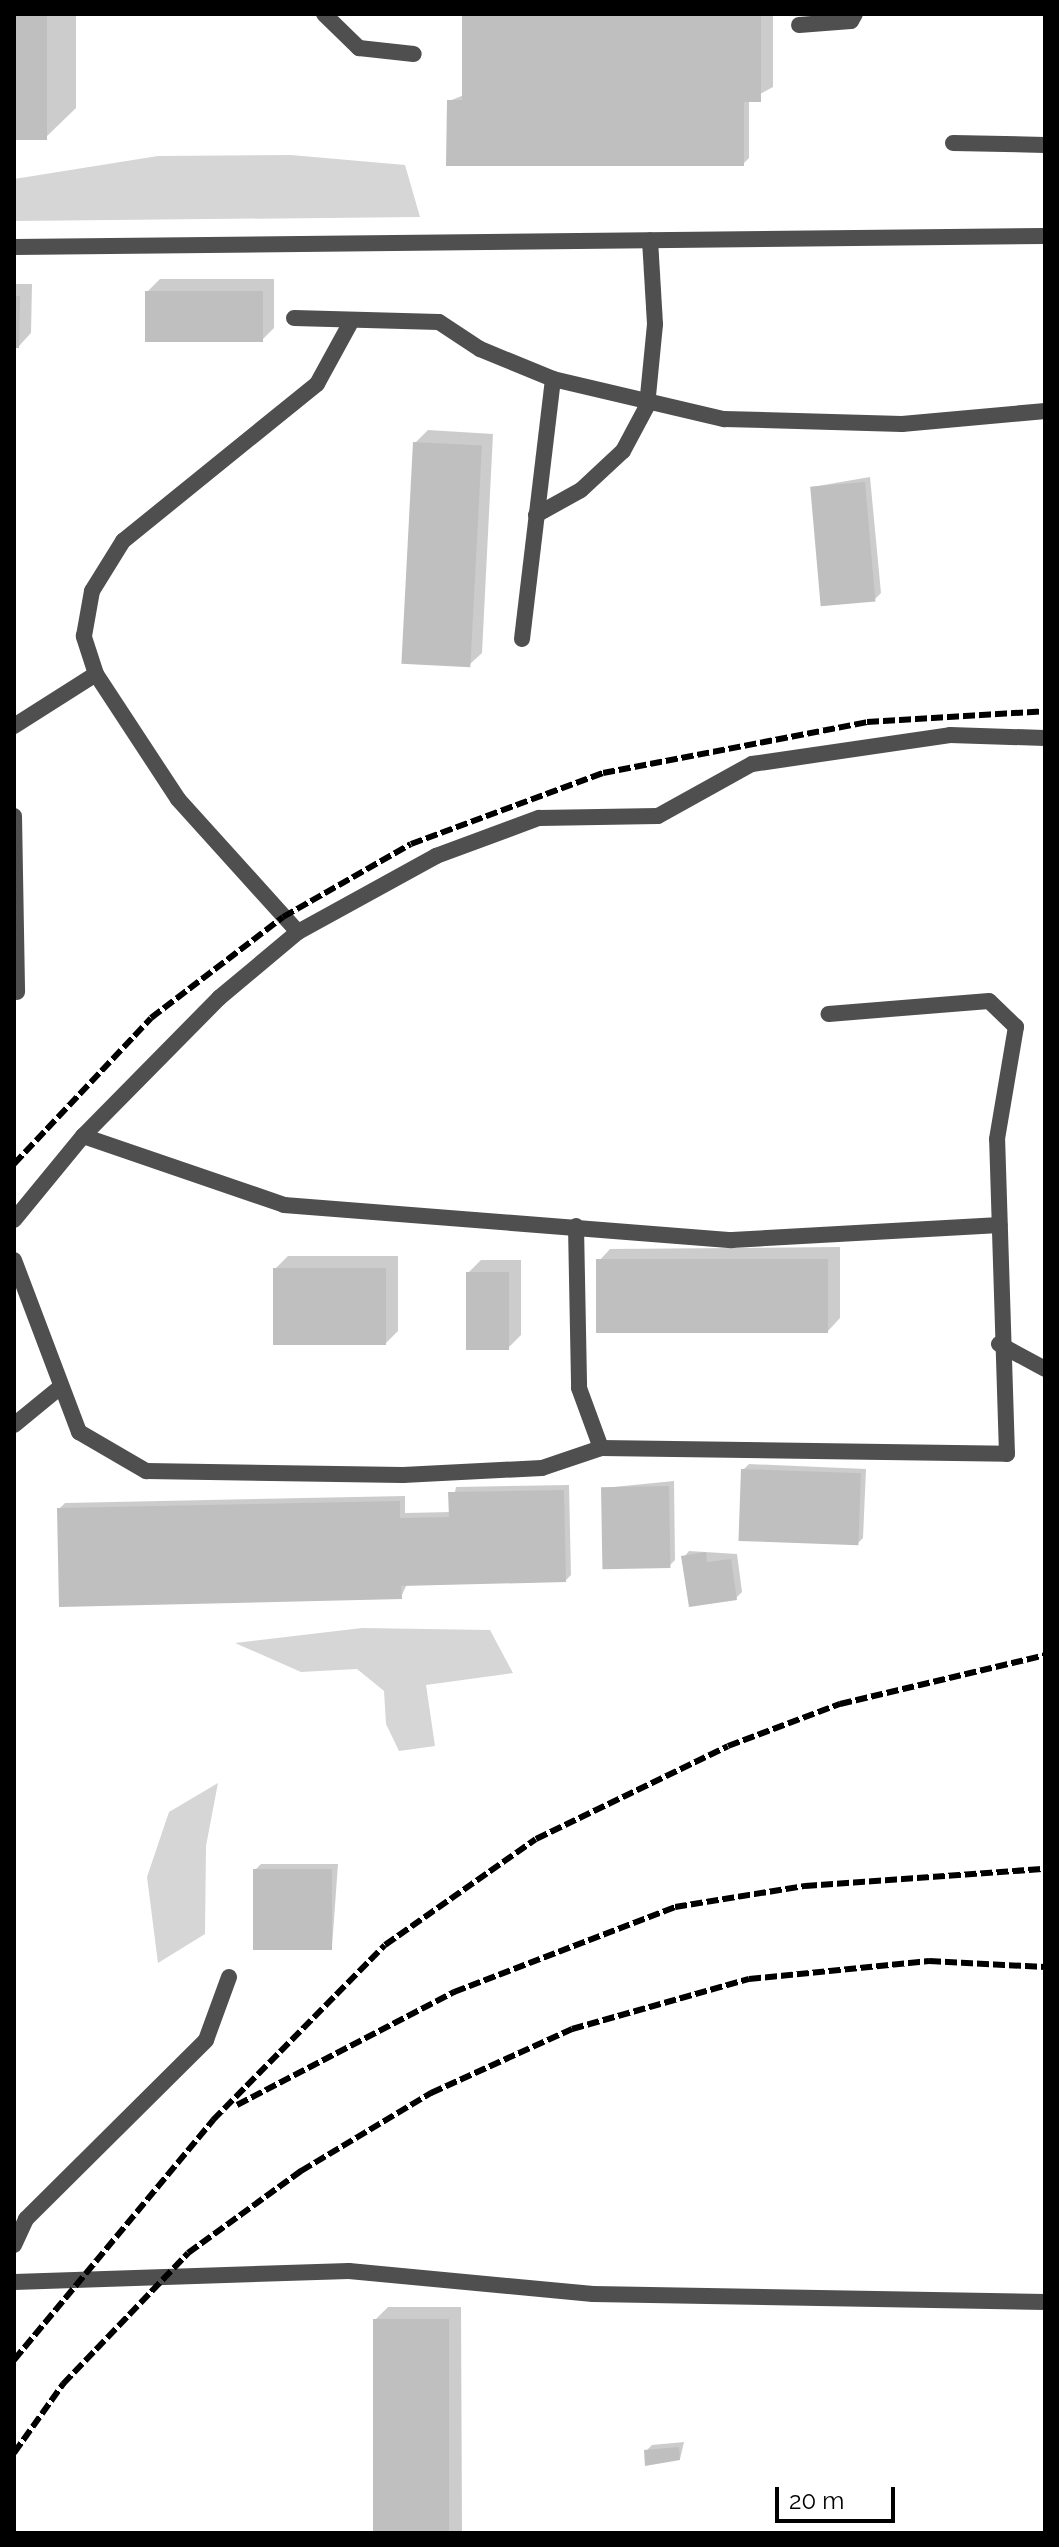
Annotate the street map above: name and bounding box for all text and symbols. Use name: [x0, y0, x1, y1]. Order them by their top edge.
scale bar: [779, 2471, 899, 2521]
text: 20 m: [789, 2486, 844, 2515]

